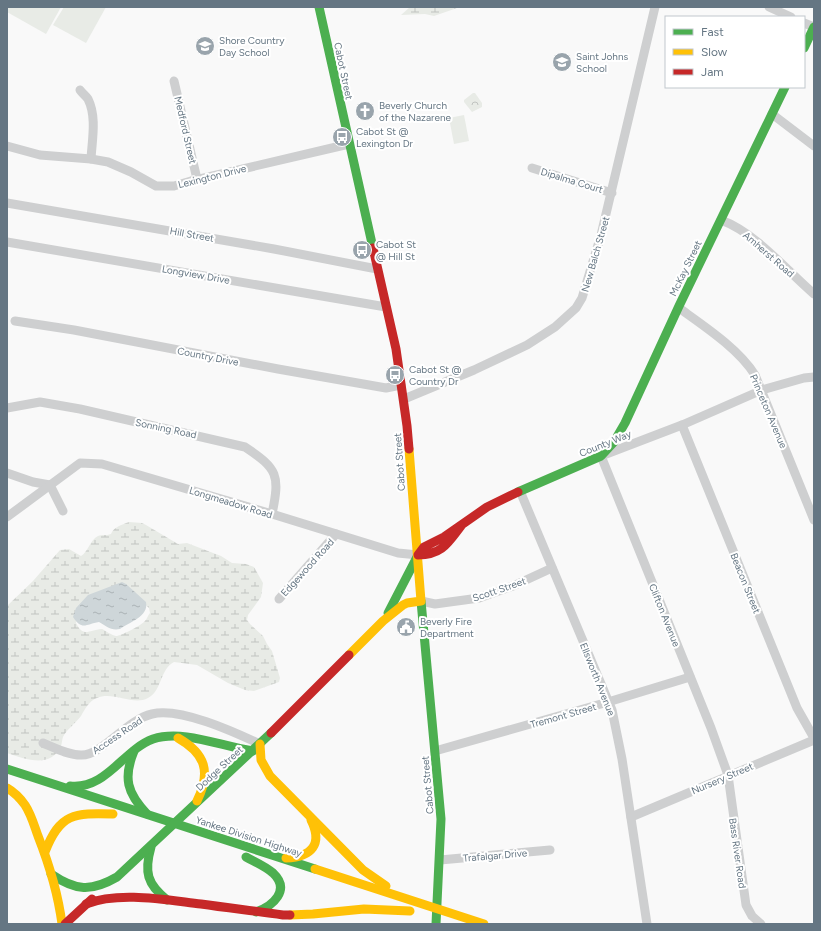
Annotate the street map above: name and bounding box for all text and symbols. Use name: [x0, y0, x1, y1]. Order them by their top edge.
legend: [665, 16, 805, 88]
text: Fast: [701, 25, 724, 39]
place label: Shore Country Day School: [219, 34, 285, 59]
school or university icon: Shore Country Day School: [194, 35, 216, 57]
street label: Cabot Street: [331, 41, 356, 101]
text: Slow: [701, 45, 728, 59]
place label: Saint Johns School: [576, 50, 629, 75]
school or university icon: Saint Johns School: [551, 51, 573, 73]
text: Jam: [701, 65, 724, 79]
street label: Medford Street: [171, 95, 200, 165]
place label: Beverly Church of the Nazarene: [379, 99, 452, 124]
church icon: Beverly Church of the Nazarene: [354, 100, 376, 122]
place label: Cabot St @ Lexington Dr: [356, 125, 414, 150]
bus stop icon: Cabot St @ Lexington Dr: [331, 126, 353, 148]
street label: Lexington Drive: [177, 162, 248, 191]
street label: Dipalma Court: [539, 165, 605, 196]
street label: New Balch Street: [578, 215, 613, 294]
street label: Hill Street: [169, 224, 215, 245]
street label: Amherst Road: [740, 229, 797, 280]
place label: Cabot St @ Hill St: [376, 238, 416, 263]
street label: McKay Street: [666, 238, 705, 298]
bus stop icon: Cabot St @ Hill St: [351, 239, 373, 261]
street label: Longview Drive: [161, 262, 231, 287]
street label: Country Drive: [176, 344, 240, 369]
place label: Cabot St @ Country Dr: [409, 363, 462, 388]
bus stop icon: Cabot St @ Country Dr: [384, 364, 406, 386]
street label: Princeton Avenue: [747, 372, 790, 451]
street label: Sonning Road: [134, 416, 198, 441]
street label: County Way: [577, 427, 634, 460]
street label: Cabot Street: [391, 432, 408, 491]
street label: Longmeadow Road: [188, 484, 274, 521]
street label: Edgewood Road: [278, 536, 337, 599]
street label: Beacon Street: [728, 551, 764, 615]
street label: Scott Street: [471, 574, 528, 605]
street label: Clifton Avenue: [646, 582, 683, 649]
place label: Beverly Fire Department: [420, 615, 474, 640]
public building icon: Beverly Fire Department: [395, 616, 417, 638]
street label: Ellsworth Avenue: [577, 641, 618, 718]
street label: Tremont Street: [529, 700, 598, 731]
street label: Access Road: [90, 714, 145, 757]
street label: Dodge Street: [193, 743, 246, 794]
street label: Cabot Street: [418, 755, 437, 815]
street label: Nursery Street: [689, 760, 755, 797]
street label: Yankee Division Highway: [194, 813, 304, 860]
street label: Bass River Road: [726, 817, 749, 889]
street label: Trafalgar Drive: [462, 846, 528, 865]

